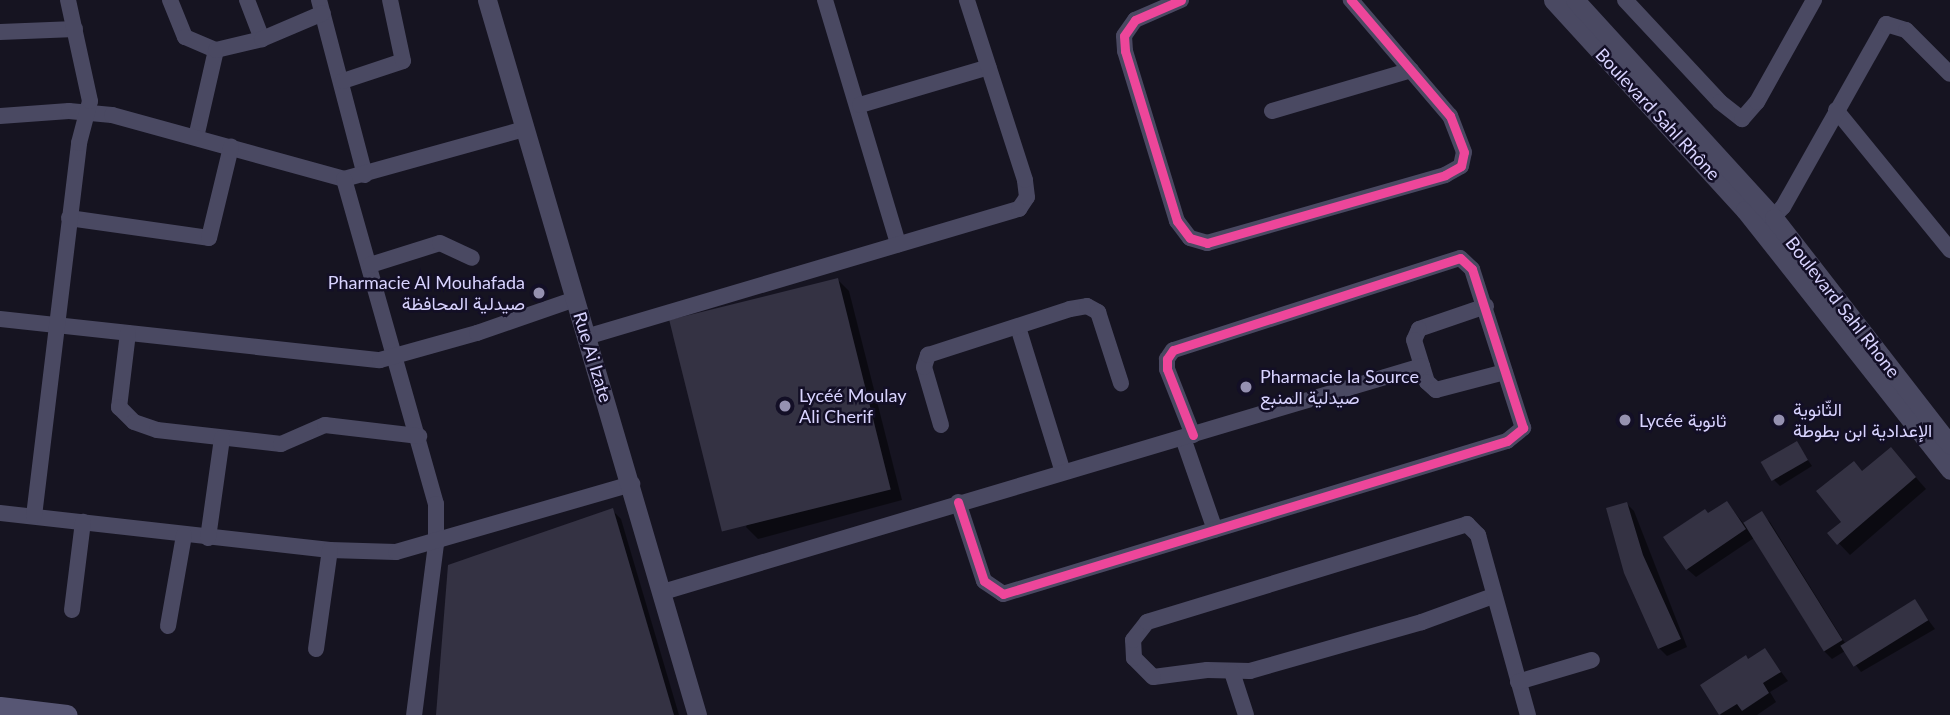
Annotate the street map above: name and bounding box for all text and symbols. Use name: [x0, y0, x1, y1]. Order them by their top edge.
street label: Boulevard Sahl Rhône: [1591, 43, 1725, 185]
street label: Boulevard Sahl Rhone: [1781, 232, 1905, 382]
place label: Pharmacie Al Mouhafada صيدلية المحافظة: [327, 272, 525, 314]
marker: Pharmacie Al Mouhafada صيدلية المحافظة: [531, 285, 547, 301]
street label: Rue Ai Izate: [569, 309, 617, 405]
place label: Pharmacie la Source صيدلية المنبع: [1260, 366, 1419, 408]
marker: Pharmacie la Source صيدلية المنبع: [1238, 379, 1254, 395]
place label: Lycéé Moulay Ali Cherif: [799, 385, 907, 428]
marker: Lycéé Moulay Ali Cherif: [777, 398, 793, 414]
place label: الثّانوية الإعدادية ابن بطوطة: [1793, 399, 1932, 442]
place label: Lycée ثانوية: [1639, 409, 1726, 431]
marker: Lycée ثانوية: [1617, 412, 1633, 428]
marker: الثّانوية الإعدادية ابن بطوطة: [1771, 412, 1787, 428]

